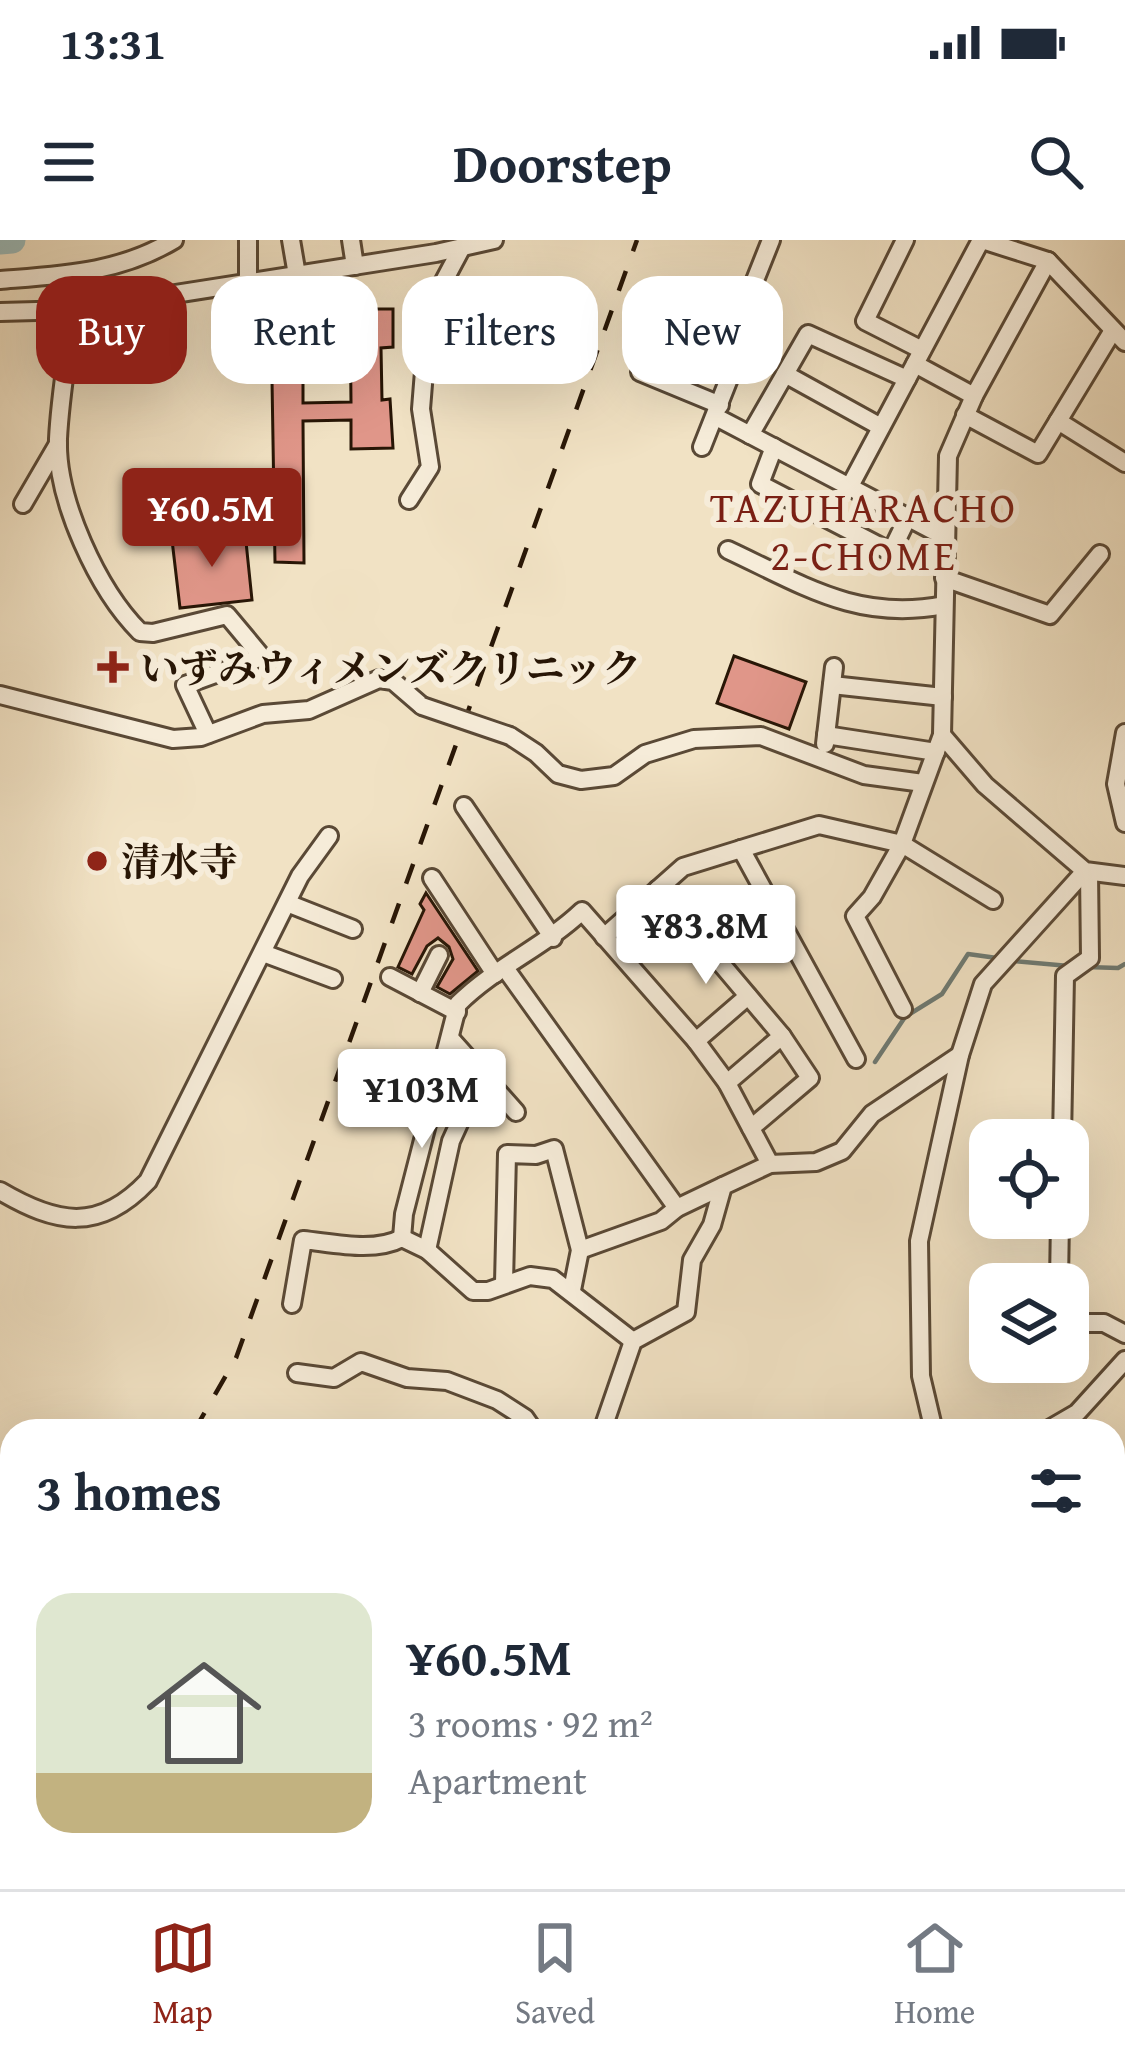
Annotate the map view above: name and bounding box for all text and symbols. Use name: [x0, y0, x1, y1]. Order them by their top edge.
text: 13:31: [60, 10, 166, 75]
text: Doorstep: [453, 123, 672, 202]
icon: menu: [36, 129, 102, 195]
icon: search: [1023, 129, 1089, 195]
chip: Buy: [36, 276, 187, 384]
chip: Rent: [211, 276, 378, 384]
chip: Filters: [402, 276, 598, 384]
chip: New: [622, 276, 783, 384]
pin: ¥60.5M: [114, 468, 310, 570]
district label: TAZUHARACHO 2-CHOME: [710, 476, 1018, 585]
text: ¥60.5M: [149, 478, 275, 535]
place label: いずみウィメンズクリニック: [140, 639, 641, 696]
marker: いずみウィメンズクリニック: [97, 651, 129, 683]
place label: 清水寺: [121, 833, 238, 890]
marker: 清水寺: [84, 848, 110, 874]
pin: ¥83.8M: [608, 885, 804, 987]
text: ¥83.8M: [643, 895, 769, 952]
pin: ¥103M: [338, 1049, 506, 1151]
text: ¥103M: [365, 1059, 479, 1116]
map controls: [969, 1119, 1089, 1383]
button: locate: [969, 1119, 1089, 1239]
button: layers: [969, 1263, 1089, 1383]
text: 3 homes: [36, 1454, 222, 1529]
icon: filters: [1023, 1458, 1089, 1524]
text: ¥60.5M: [408, 1619, 572, 1694]
icon: home: [132, 1641, 276, 1785]
text: 3 rooms · 92 m²: [408, 1694, 653, 1751]
text: Apartment: [408, 1751, 587, 1808]
tab: Map: [150, 1915, 216, 2035]
tab: Saved: [515, 1915, 595, 2035]
tab: Home: [894, 1915, 975, 2035]

